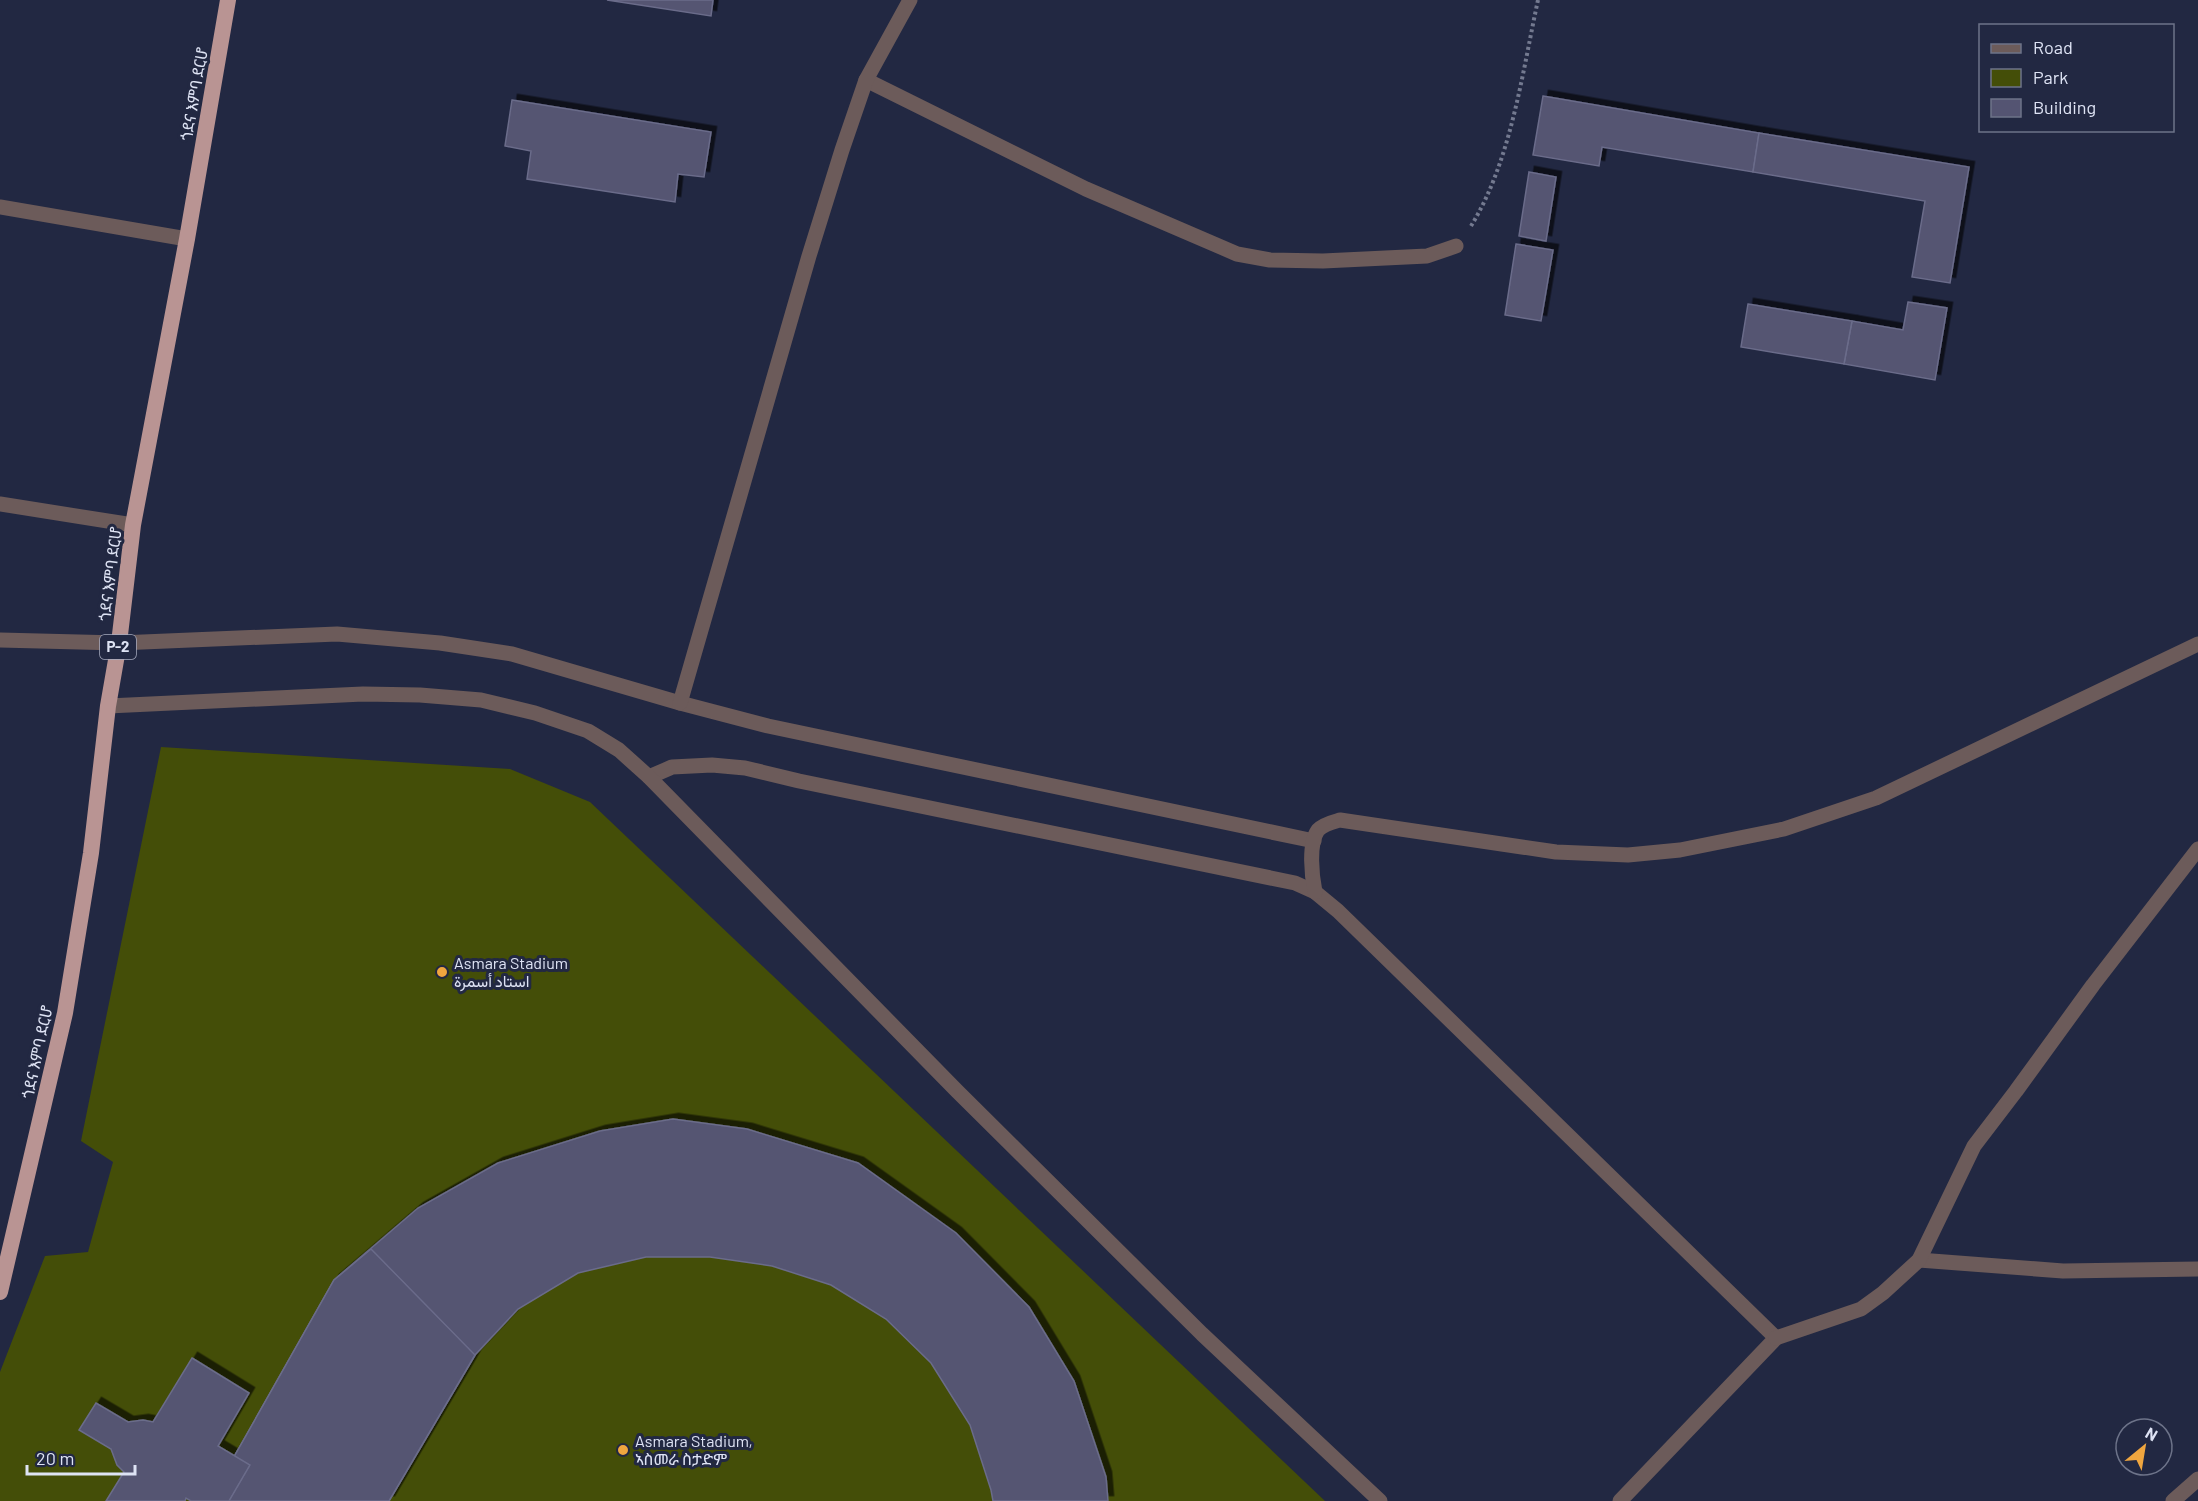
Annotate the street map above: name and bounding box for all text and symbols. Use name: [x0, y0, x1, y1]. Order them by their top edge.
legend: [1979, 24, 2174, 132]
text: Road: [2033, 36, 2073, 58]
street label: ጎደና እምባ ደርሆ: [176, 45, 211, 142]
text: Park: [2033, 66, 2068, 88]
text: Building: [2033, 96, 2096, 118]
street label: ጎደና እምባ ደርሆ: [94, 525, 125, 622]
road number: P-2: [100, 635, 136, 659]
place label: Asmara Stadium استاد أسمرة: [454, 953, 568, 992]
marker: Asmara Stadium استاد أسمرة: [435, 965, 449, 979]
street label: ጎደና እምባ ደርሆ: [17, 1003, 56, 1100]
north arrow: [2114, 1417, 2174, 1477]
text: N: [2142, 1423, 2161, 1444]
place label: Asmara Stadium, ኣስመራ ስታድም: [635, 1431, 753, 1468]
scale bar: [27, 1438, 135, 1476]
marker: Asmara Stadium, ኣስመራ ስታድም: [616, 1443, 630, 1457]
text: 20 m: [36, 1447, 74, 1469]

